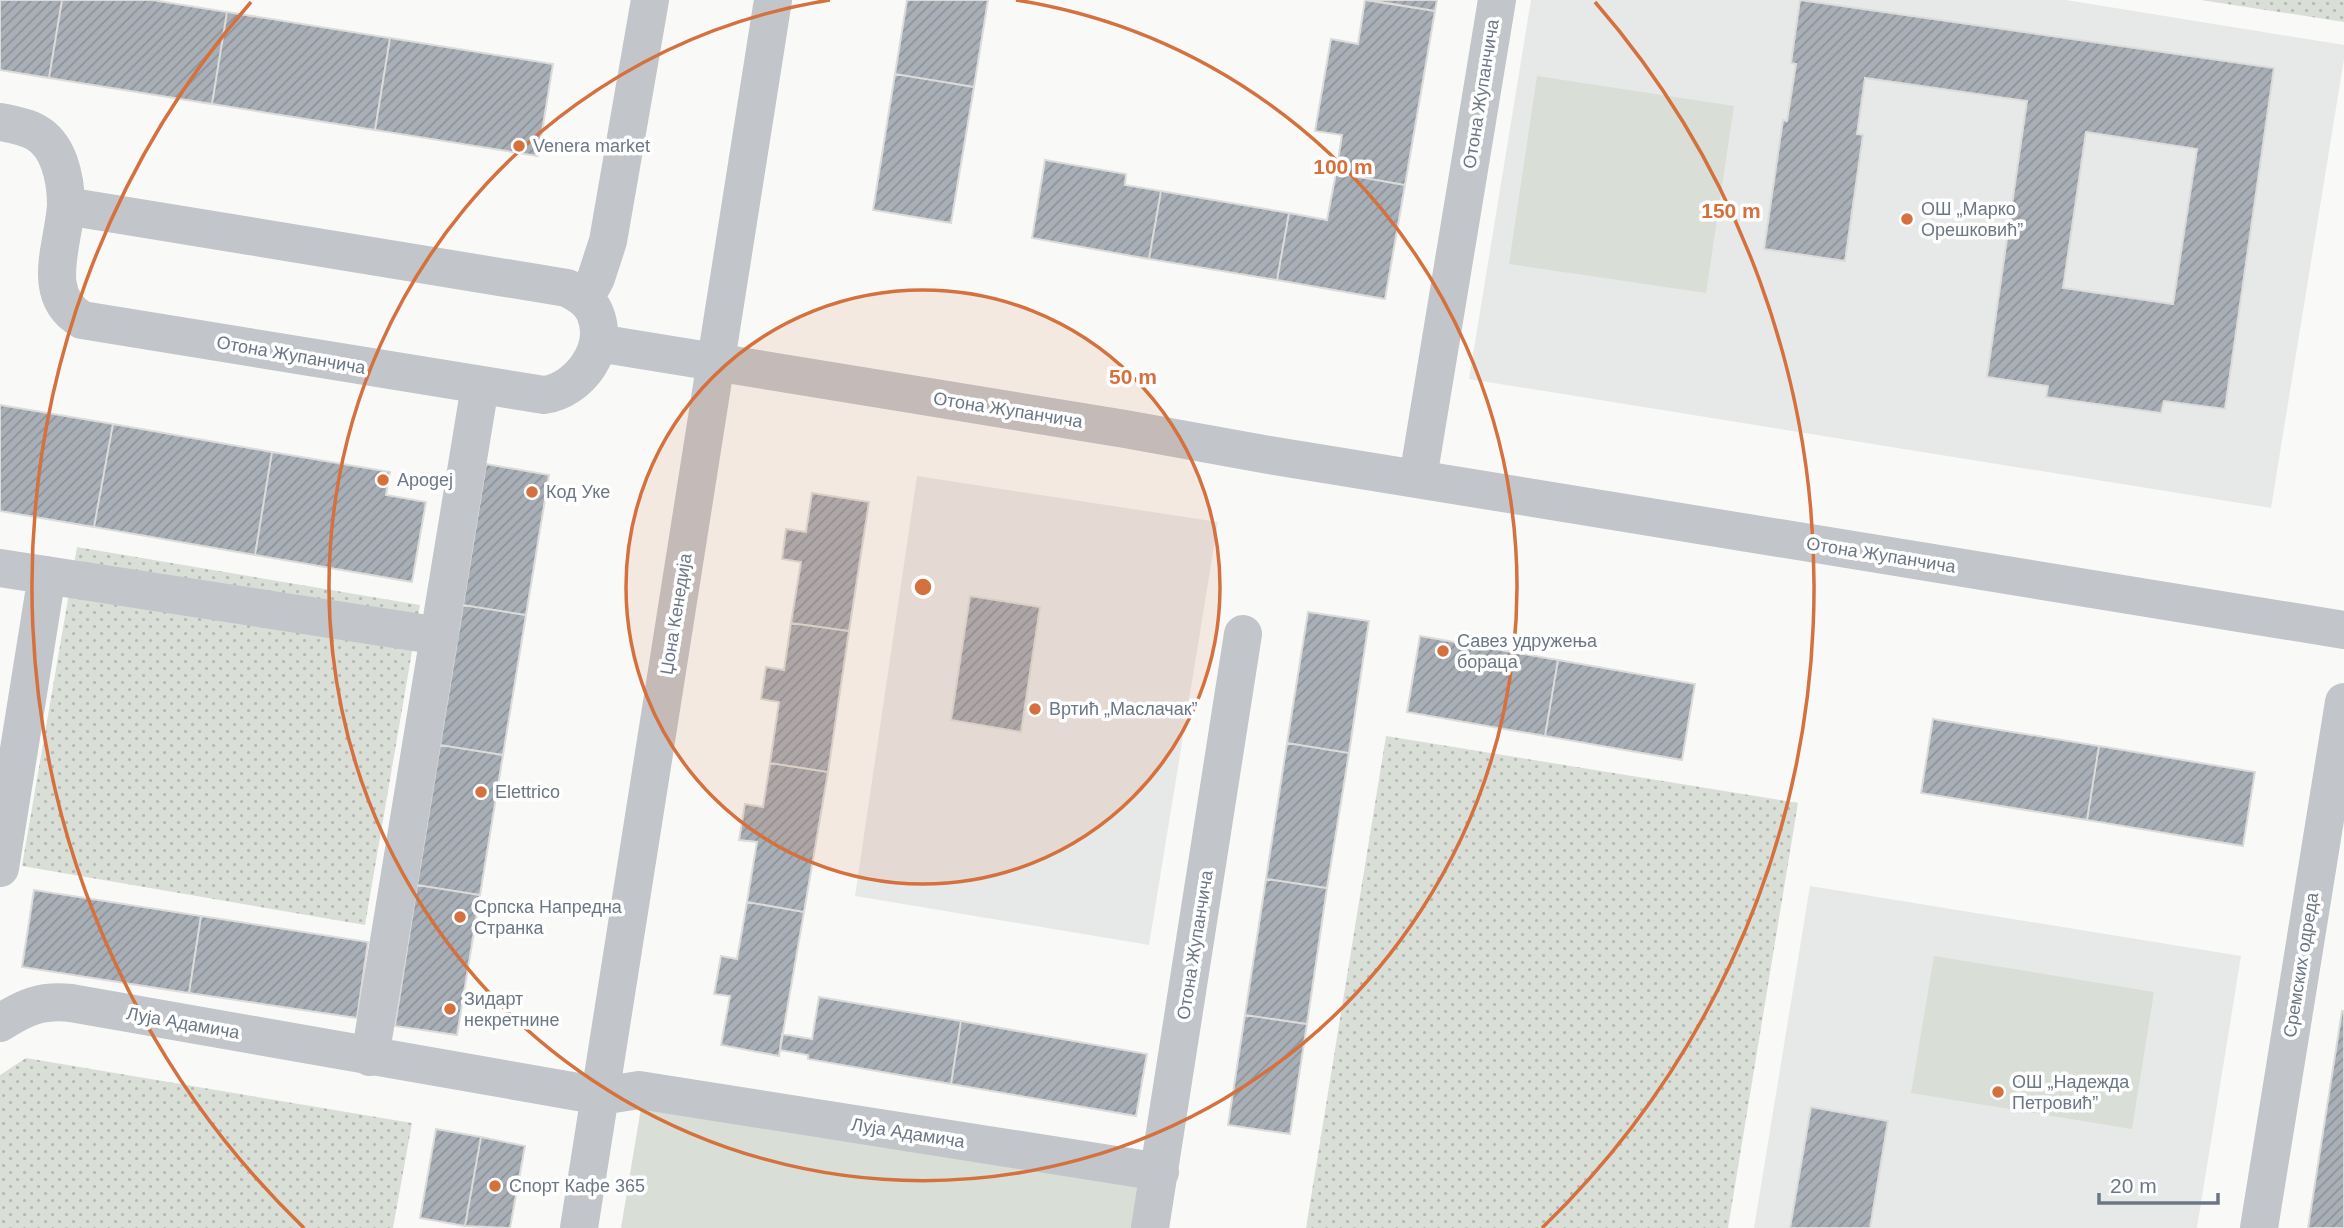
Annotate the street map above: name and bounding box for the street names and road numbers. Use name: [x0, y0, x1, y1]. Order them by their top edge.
street label: Отона Жупанчича: [1459, 17, 1503, 170]
street label: Отона Жупанчича: [215, 332, 368, 378]
street label: Отона Жупанчича: [932, 388, 1085, 432]
street label: Отона Жупанчича: [1805, 533, 1958, 577]
street label: Џона Кенедија: [657, 551, 696, 676]
street label: Отона Жупанчича: [1173, 868, 1217, 1021]
street label: Сремских одреда: [2280, 890, 2322, 1039]
street label: Луја Адамича: [125, 1003, 242, 1043]
street label: Луја Адамича: [850, 1114, 967, 1152]

